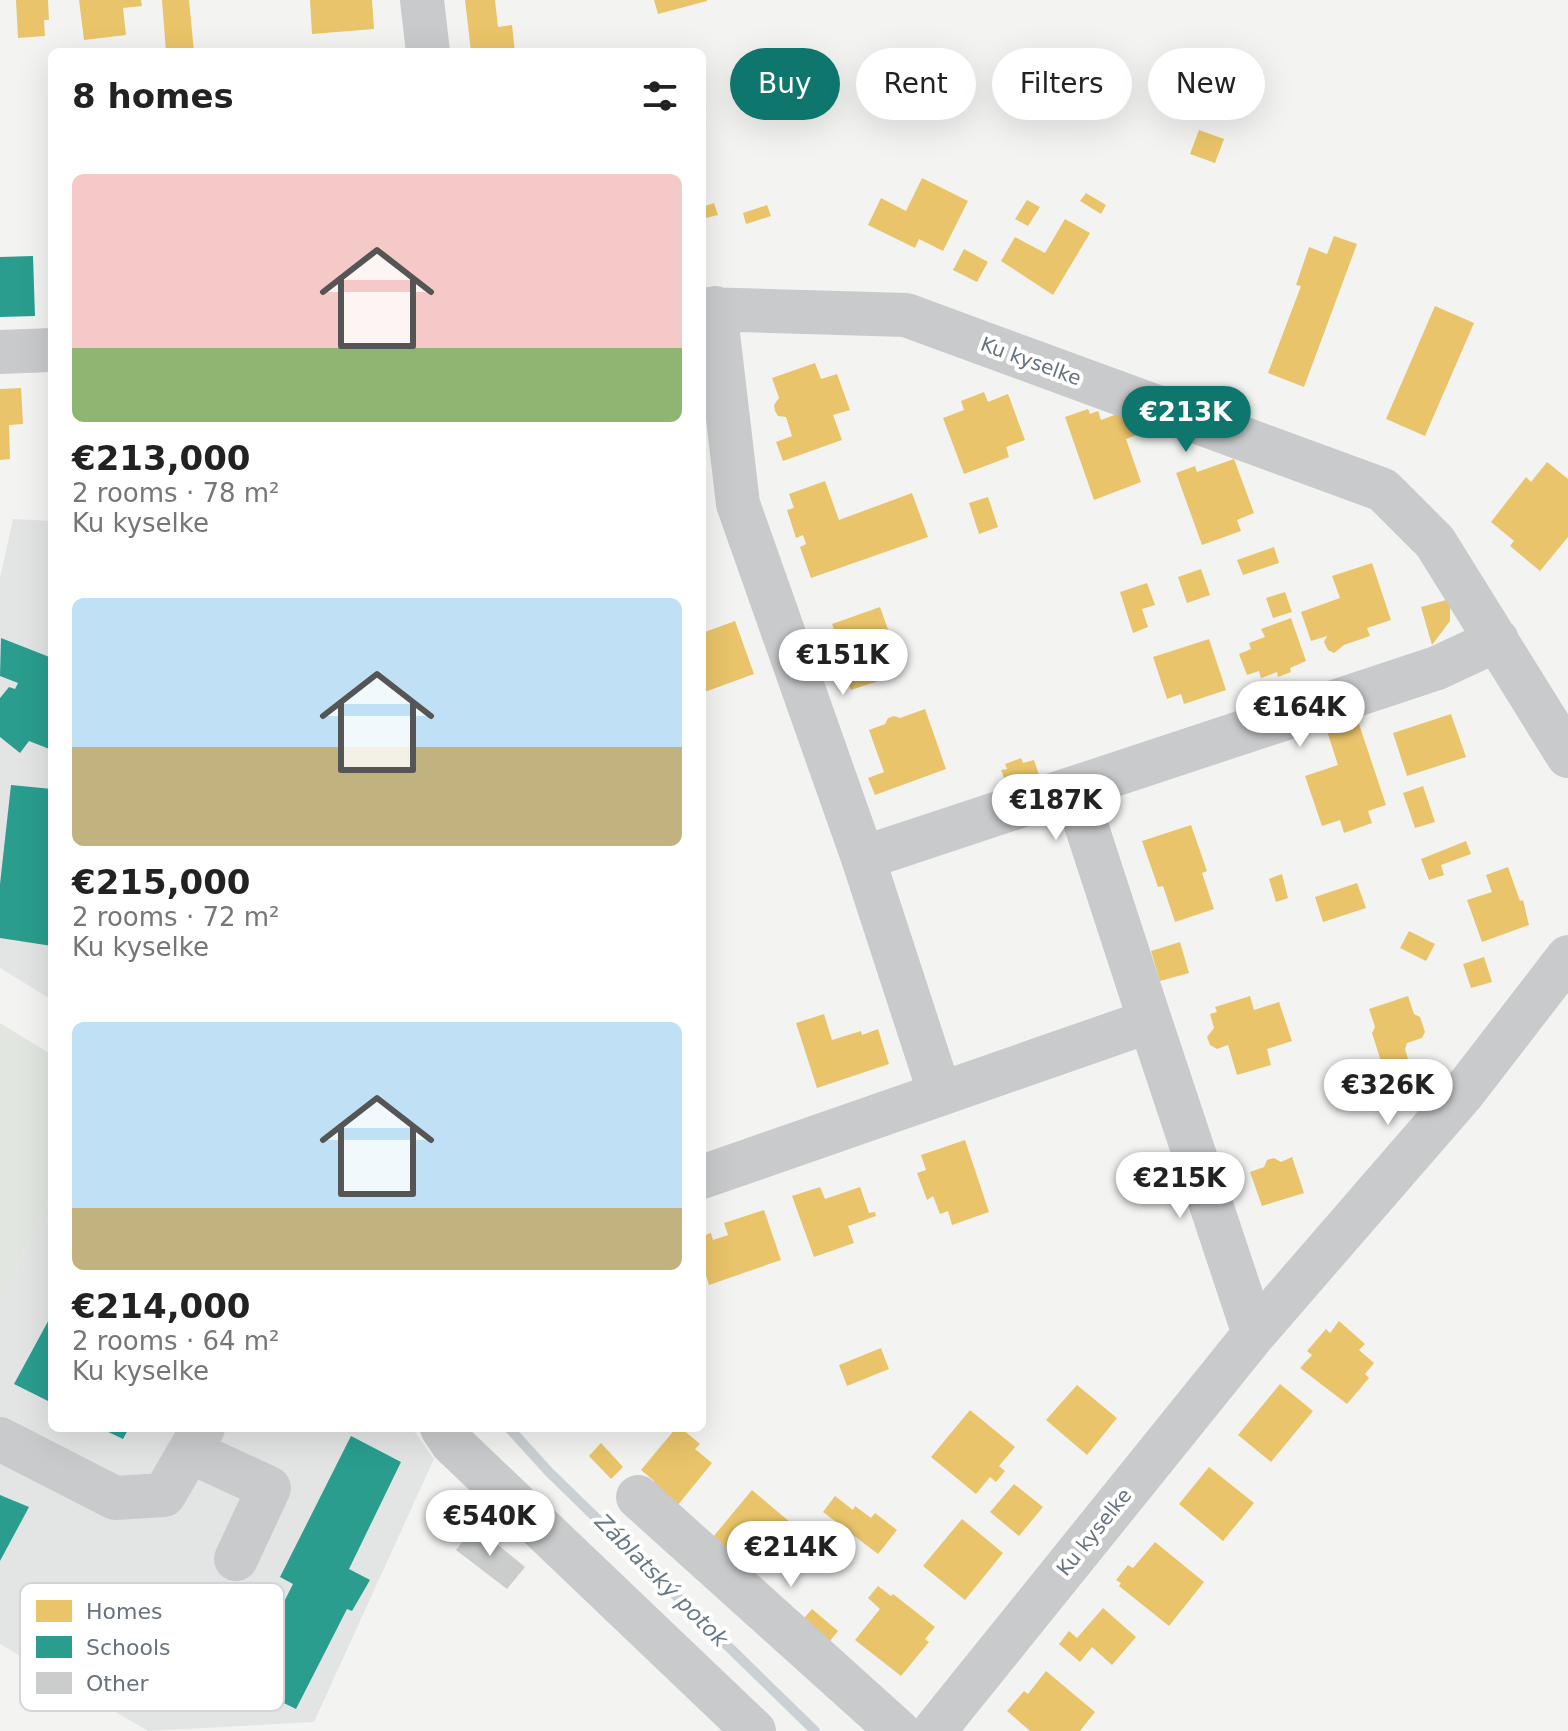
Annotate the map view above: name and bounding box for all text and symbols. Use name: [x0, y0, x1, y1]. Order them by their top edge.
chip: Buy: [730, 48, 840, 120]
chip: Rent: [856, 48, 976, 120]
chip: Filters: [992, 48, 1132, 120]
chip: New: [1148, 48, 1265, 120]
icon: filters: [638, 74, 682, 118]
text: 8 homes: [72, 76, 234, 116]
icon: home: [305, 226, 449, 370]
street label: Ku kyselke: [977, 332, 1085, 390]
pin: €213K: [1130, 386, 1242, 454]
text: €213K: [1140, 397, 1232, 427]
text: €213,000: [72, 438, 251, 478]
text: 2 rooms · 78 m²: [72, 478, 280, 508]
text: Ku kyselke: [72, 508, 209, 538]
pin: €151K: [787, 629, 899, 697]
text: €151K: [797, 640, 889, 670]
icon: home: [305, 650, 449, 794]
pin: €164K: [1244, 681, 1356, 749]
text: €164K: [1254, 692, 1346, 722]
pin: €187K: [1000, 774, 1112, 842]
text: €187K: [1010, 785, 1102, 815]
text: €215,000: [72, 862, 251, 902]
text: 2 rooms · 72 m²: [72, 902, 280, 932]
text: Ku kyselke: [72, 932, 209, 962]
pin: €326K: [1332, 1059, 1444, 1127]
text: €326K: [1342, 1070, 1434, 1100]
icon: home: [305, 1074, 449, 1218]
pin: €215K: [1124, 1152, 1236, 1220]
text: €215K: [1134, 1163, 1226, 1193]
text: €214,000: [72, 1286, 251, 1326]
text: 2 rooms · 64 m²: [72, 1326, 280, 1356]
text: Ku kyselke: [72, 1356, 209, 1386]
street label: Ku kyselke: [1052, 1484, 1136, 1580]
pin: €540K: [434, 1490, 546, 1558]
text: €540K: [444, 1501, 536, 1531]
water label: Záblatský potok: [589, 1508, 734, 1653]
pin: €214K: [735, 1521, 847, 1589]
text: €214K: [745, 1532, 837, 1562]
legend: [20, 1583, 284, 1711]
text: Homes: [86, 1599, 162, 1624]
text: Schools: [86, 1635, 171, 1660]
text: Other: [86, 1671, 149, 1696]

